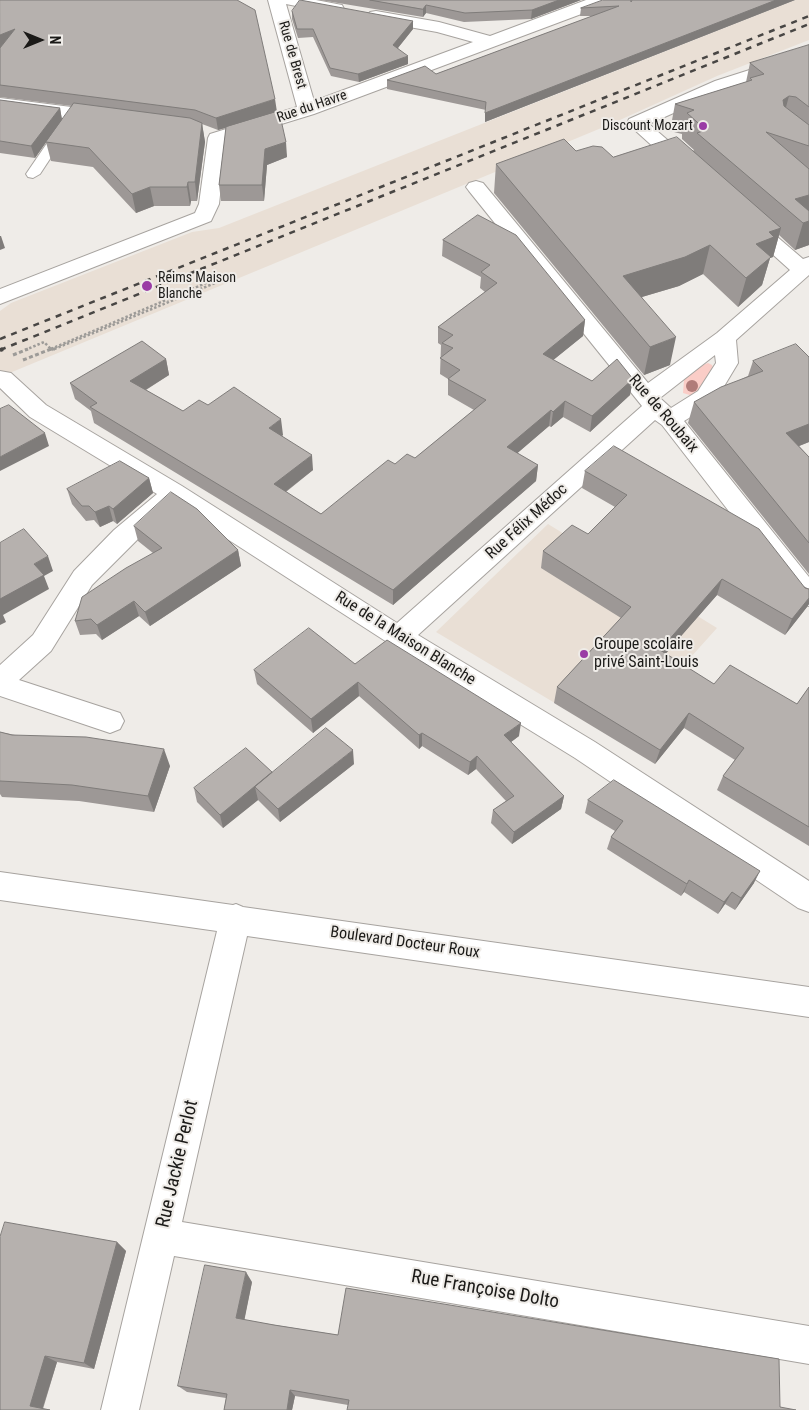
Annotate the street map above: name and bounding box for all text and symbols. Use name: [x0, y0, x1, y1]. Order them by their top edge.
north arrow: [15, 15, 65, 65]
street label: Rue de Brest: [274, 19, 310, 91]
text: N: [47, 36, 63, 44]
street label: Rue du Havre: [275, 87, 349, 127]
place label: Discount Mozart: [602, 118, 693, 134]
marker: Discount Mozart: [697, 120, 709, 132]
place label: Reims Maison Blanche: [158, 270, 236, 302]
marker: Reims Maison Blanche: [140, 279, 154, 293]
street label: Rue de Roubaix: [624, 371, 702, 457]
street label: Rue Félix Médoc: [482, 480, 572, 564]
street label: Rue de la Maison Blanche: [331, 588, 479, 690]
place label: Groupe scolaire privé Saint-Louis: [594, 635, 699, 673]
marker: Groupe scolaire privé Saint-Louis: [578, 648, 590, 660]
street label: Boulevard Docteur Roux: [329, 923, 481, 963]
street label: Rue Jackie Perlot: [152, 1098, 204, 1230]
street label: Rue Françoise Dolto: [409, 1266, 561, 1314]

